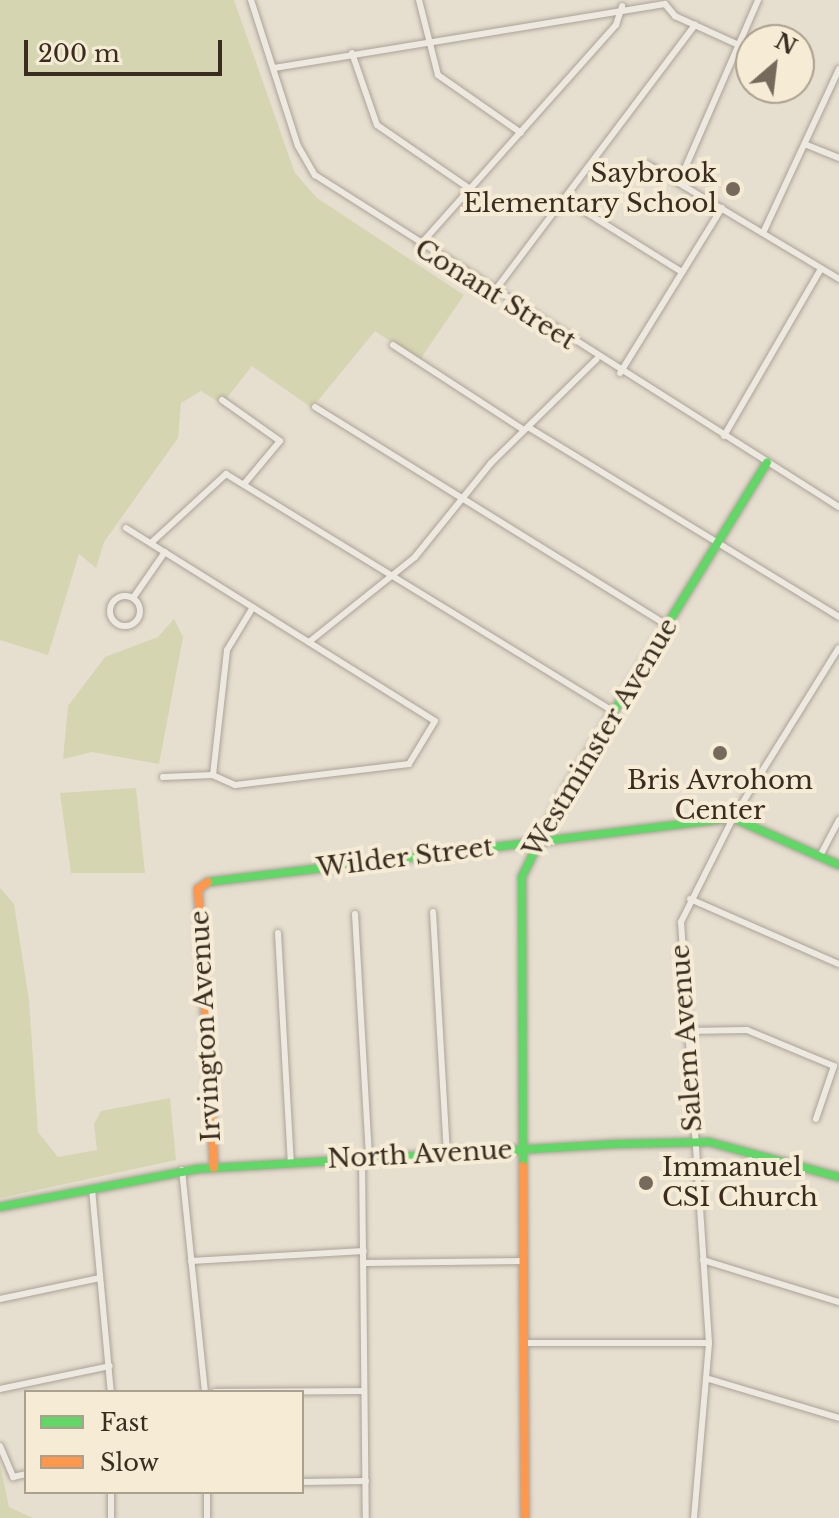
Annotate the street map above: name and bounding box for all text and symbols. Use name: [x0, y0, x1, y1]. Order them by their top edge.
scale bar: [28, 24, 226, 74]
north arrow: [735, 24, 815, 104]
text: N: [770, 27, 801, 61]
text: 200 m: [38, 39, 120, 68]
place label: Saybrook Elementary School: [462, 158, 717, 220]
marker: Saybrook Elementary School: [724, 180, 742, 198]
street label: Conant Street: [409, 233, 581, 357]
street label: Westminster Avenue: [517, 612, 685, 864]
marker: Bris Avrohom Center: [711, 744, 729, 762]
place label: Bris Avrohom Center: [627, 765, 813, 826]
street label: Wilder Street: [315, 832, 495, 884]
street label: Irvington Avenue: [184, 909, 228, 1143]
street label: Salem Avenue: [665, 943, 709, 1133]
street label: North Avenue: [326, 1135, 514, 1175]
place label: Immanuel CSI Church: [662, 1152, 818, 1214]
marker: Immanuel CSI Church: [637, 1174, 655, 1192]
legend: [24, 1390, 304, 1494]
text: Fast: [100, 1408, 148, 1437]
text: Slow: [100, 1448, 159, 1477]

